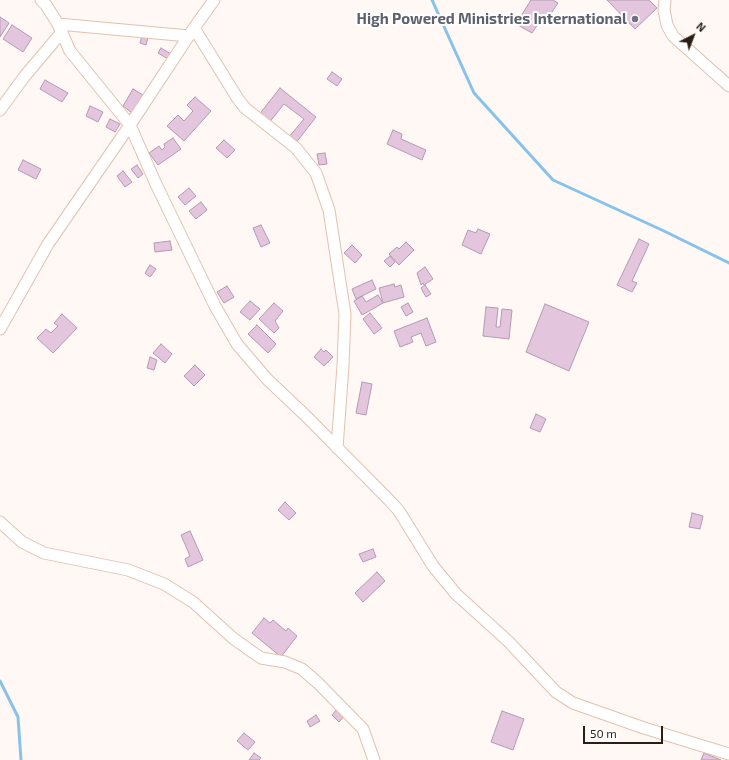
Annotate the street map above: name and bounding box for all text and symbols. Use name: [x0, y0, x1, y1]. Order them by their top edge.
place label: High Powered Ministries International: [357, 10, 627, 28]
marker: High Powered Ministries International: [630, 14, 640, 24]
north arrow: [673, 16, 713, 56]
text: N: [694, 19, 709, 34]
scale bar: [585, 718, 665, 744]
text: 50 m: [590, 726, 617, 740]

